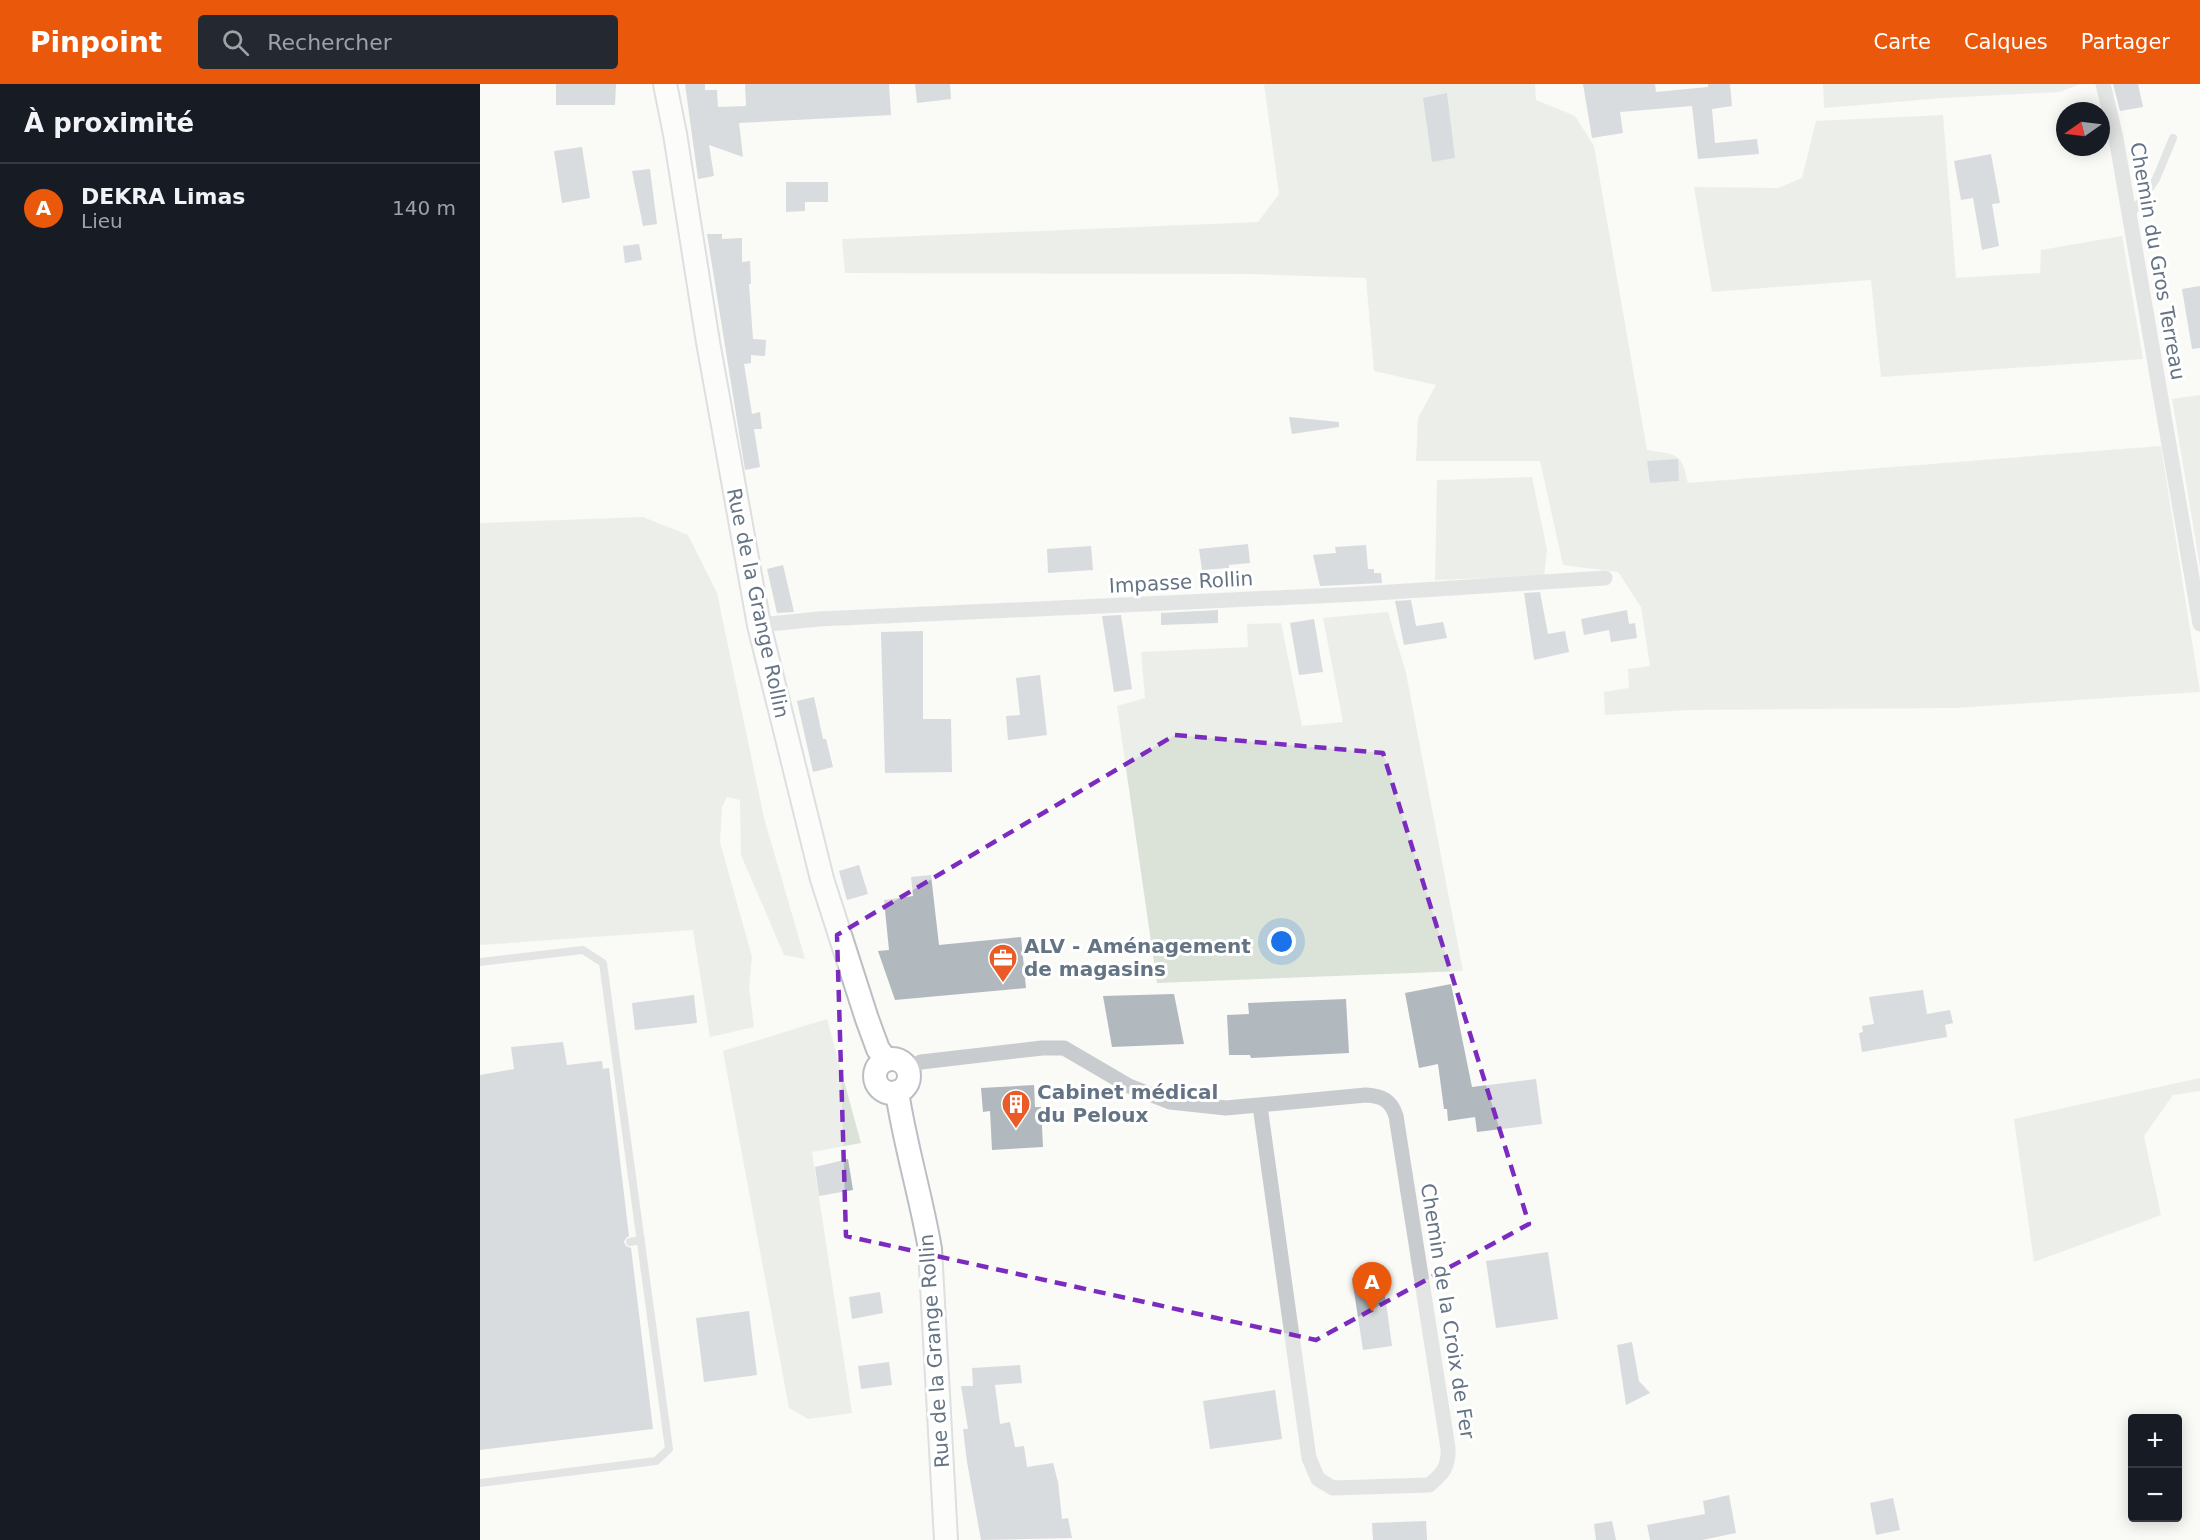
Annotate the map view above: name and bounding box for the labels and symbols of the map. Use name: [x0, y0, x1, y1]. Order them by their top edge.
north arrow: [2056, 102, 2110, 156]
street label: Chemin du Gros Terreau: [2125, 140, 2191, 382]
street label: Rue de la Grange Rollin: [722, 486, 794, 720]
street label: Impasse Rollin: [1108, 566, 1254, 598]
your location: [1267, 927, 1296, 956]
place label: ALV - Aménagement de magasins: [1024, 934, 1251, 981]
office icon: ALV - Aménagement de magasins: [987, 942, 1019, 984]
place label: Cabinet médical du Peloux: [1037, 1080, 1218, 1127]
building icon: Cabinet médical du Peloux: [1000, 1088, 1032, 1130]
street label: Chemin de la Croix de Fer: [1416, 1181, 1480, 1441]
street label: Rue de la Grange Rollin: [914, 1233, 954, 1469]
pin: A: [1352, 1262, 1392, 1312]

